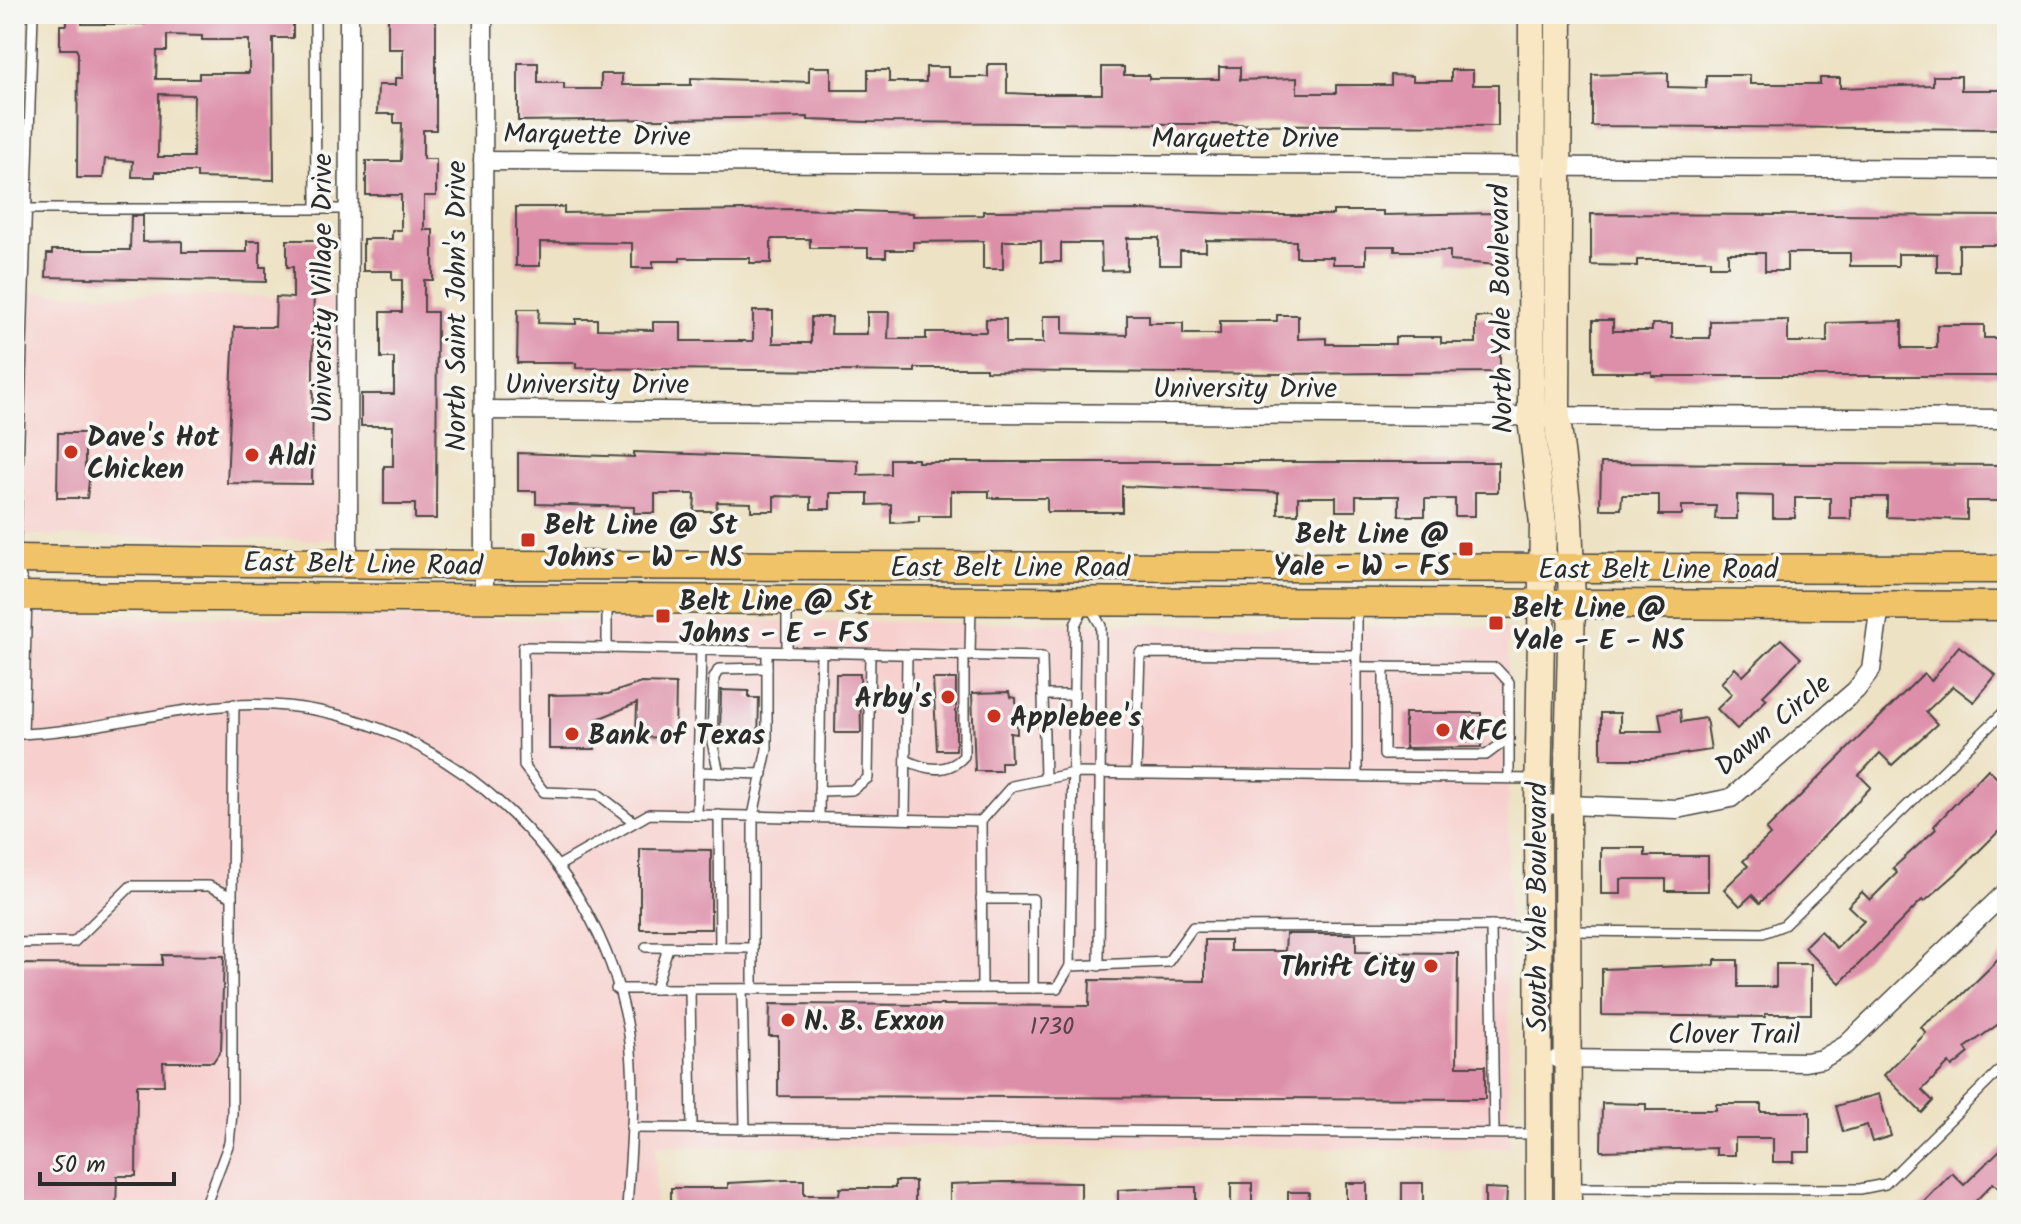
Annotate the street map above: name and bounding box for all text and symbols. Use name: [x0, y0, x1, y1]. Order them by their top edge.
street label: Marquette Drive: [503, 112, 692, 161]
street label: Marquette Drive: [1151, 117, 1339, 162]
street label: University Village Drive: [301, 153, 346, 423]
street label: North Saint John's Drive: [435, 160, 480, 451]
street label: North Yale Boulevard: [1478, 183, 1527, 434]
street label: University Drive: [505, 363, 690, 408]
street label: University Drive: [1153, 367, 1338, 412]
place label: Dave's Hot Chicken: [87, 416, 219, 493]
place label: Aldi: [268, 435, 316, 480]
marker: Dave's Hot Chicken: [62, 443, 80, 461]
marker: Aldi: [243, 446, 261, 464]
place label: Belt Line @ St Johns - W - NS: [544, 504, 743, 581]
place label: Belt Line @ Yale - W - FS: [1273, 513, 1451, 590]
marker: Belt Line @ St Johns - W - NS: [519, 531, 537, 549]
marker: Belt Line @ Yale - W - FS: [1457, 540, 1475, 558]
street label: East Belt Line Road: [243, 541, 484, 590]
street label: East Belt Line Road: [890, 546, 1131, 591]
street label: East Belt Line Road: [1538, 548, 1779, 593]
place label: Belt Line @ St Johns - E - FS: [679, 580, 873, 657]
place label: Belt Line @ Yale - E - NS: [1512, 587, 1685, 664]
marker: Belt Line @ St Johns - E - FS: [654, 607, 672, 625]
marker: Belt Line @ Yale - E - NS: [1487, 614, 1505, 632]
street label: Dawn Circle: [1705, 663, 1842, 788]
place label: Arby's: [855, 677, 932, 722]
marker: Arby's: [939, 688, 957, 706]
place label: Applebee's: [1010, 696, 1141, 741]
marker: Applebee's: [985, 707, 1003, 725]
place label: KFC: [1459, 710, 1508, 755]
place label: Bank of Texas: [588, 714, 765, 759]
marker: KFC: [1434, 721, 1452, 739]
marker: Bank of Texas: [563, 725, 581, 743]
street label: South Yale Boulevard: [1516, 781, 1561, 1032]
place label: Thrift City: [1279, 946, 1415, 991]
marker: Thrift City: [1422, 957, 1440, 975]
place label: N. B. Exxon: [804, 1000, 944, 1045]
house number: 1730: [1030, 1008, 1074, 1047]
marker: N. B. Exxon: [779, 1011, 797, 1029]
street label: Clover Trail: [1668, 1013, 1800, 1058]
scale bar: [40, 1136, 174, 1186]
text: 50 m: [52, 1146, 106, 1185]

